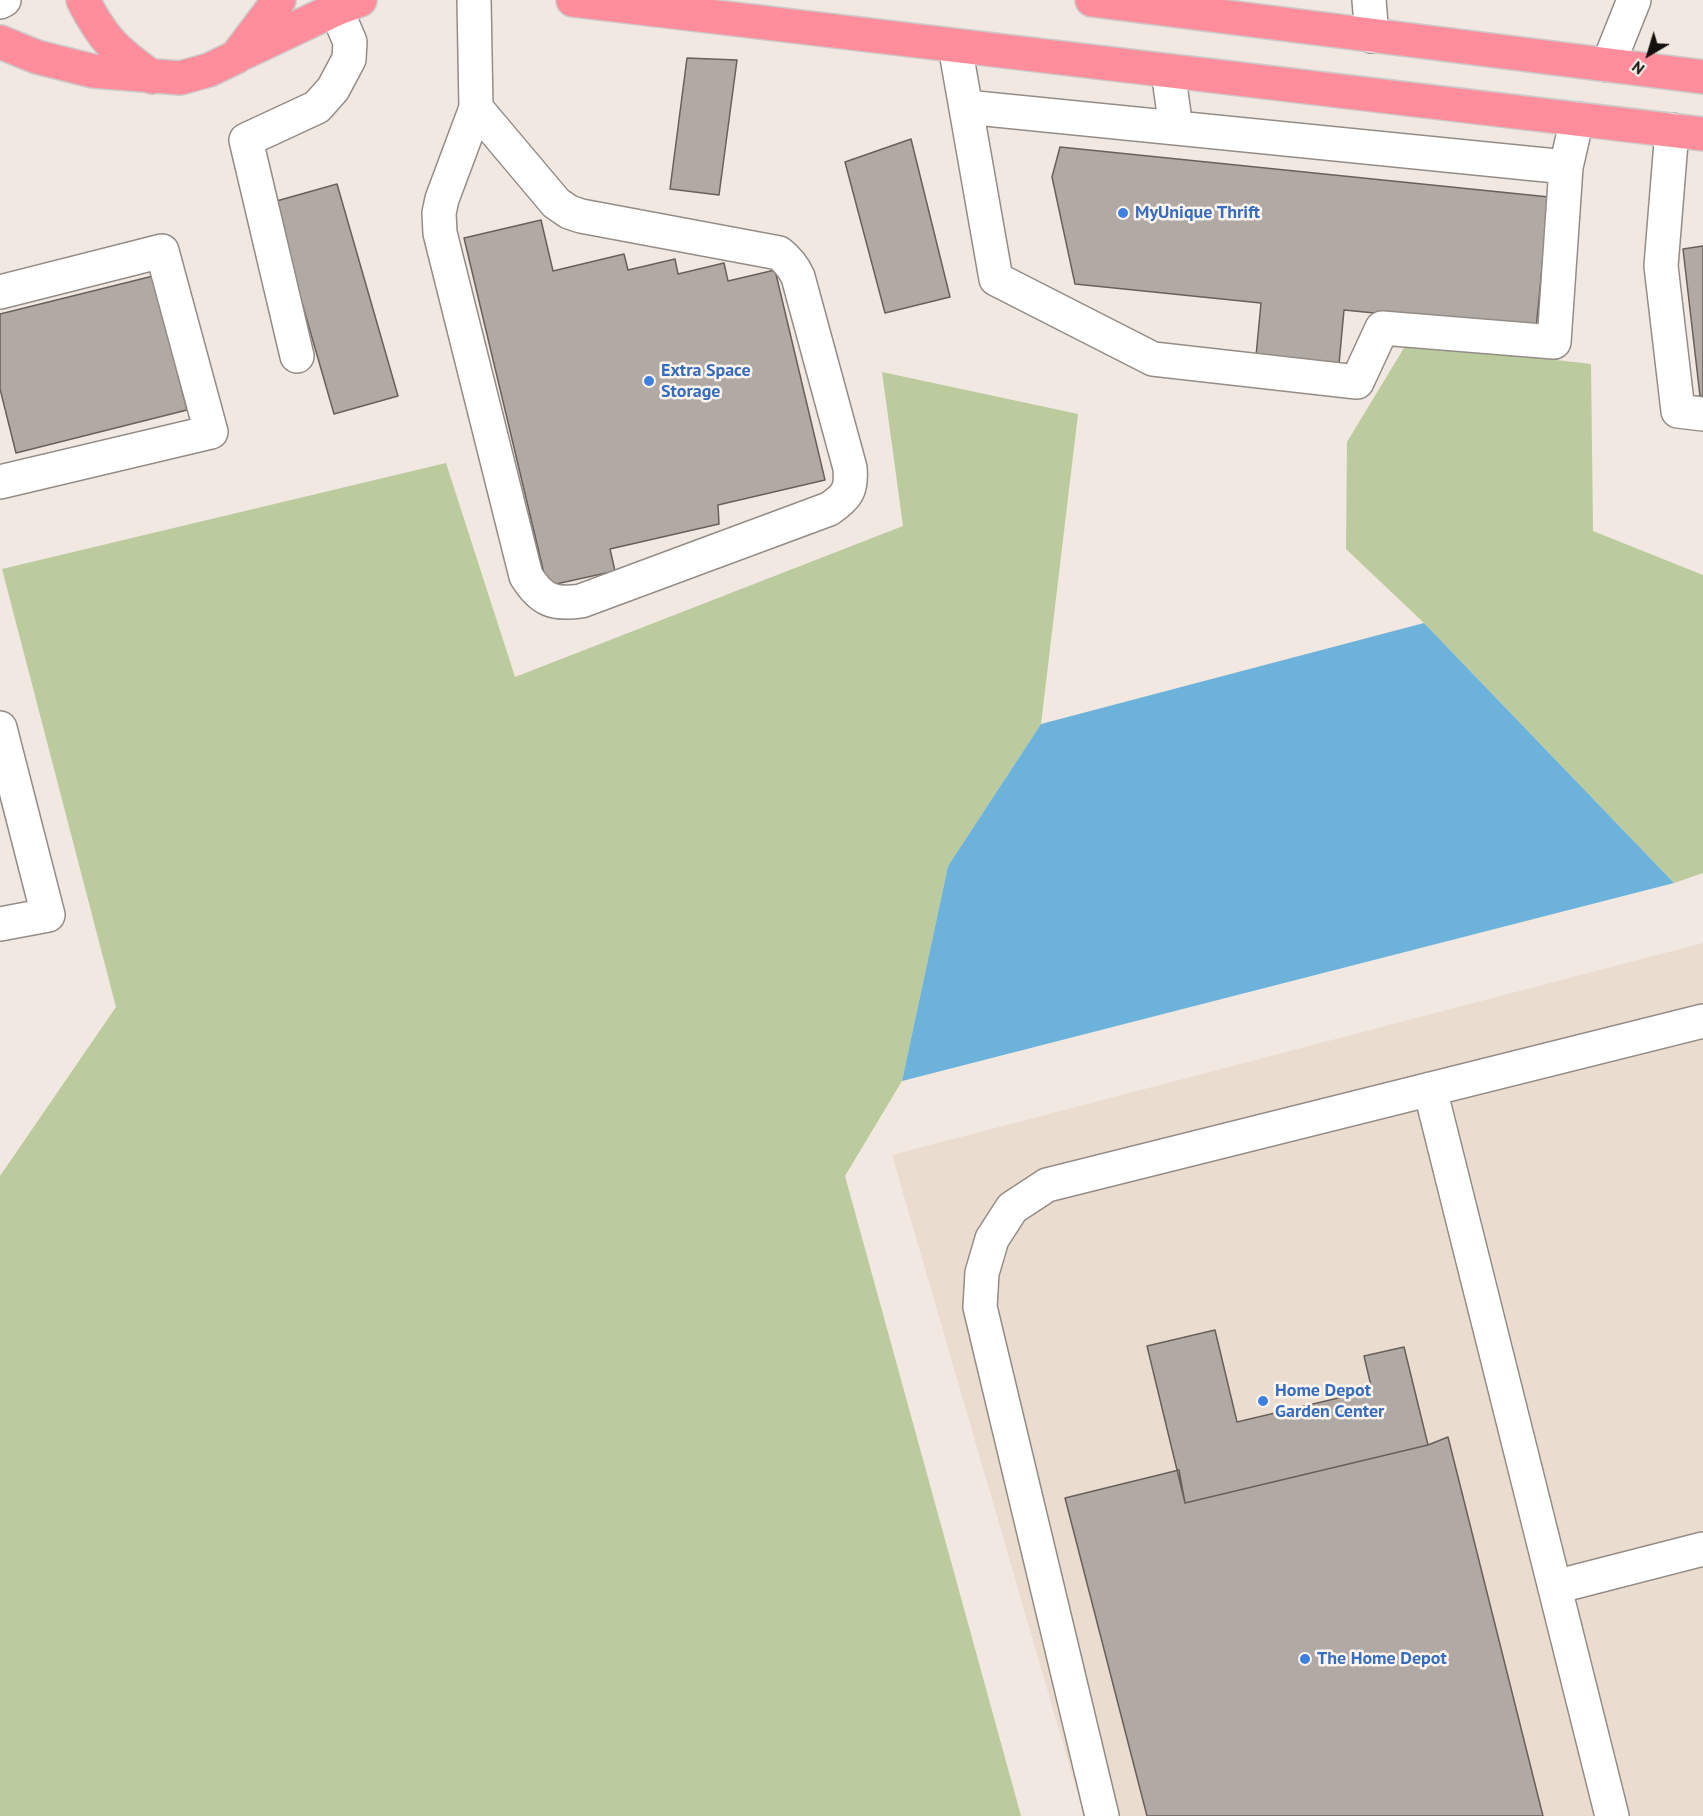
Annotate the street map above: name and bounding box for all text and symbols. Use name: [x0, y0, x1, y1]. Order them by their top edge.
north arrow: [1619, 24, 1679, 84]
text: N: [1628, 57, 1648, 79]
place label: MyUnique Thrift: [1135, 202, 1260, 224]
marker: MyUnique Thrift: [1116, 206, 1130, 220]
place label: Extra Space Storage: [661, 360, 751, 403]
marker: Extra Space Storage: [642, 374, 656, 388]
place label: Home Depot Garden Center: [1275, 1380, 1384, 1422]
marker: Home Depot Garden Center: [1256, 1394, 1270, 1408]
place label: The Home Depot: [1317, 1648, 1447, 1670]
marker: The Home Depot: [1298, 1652, 1312, 1666]

